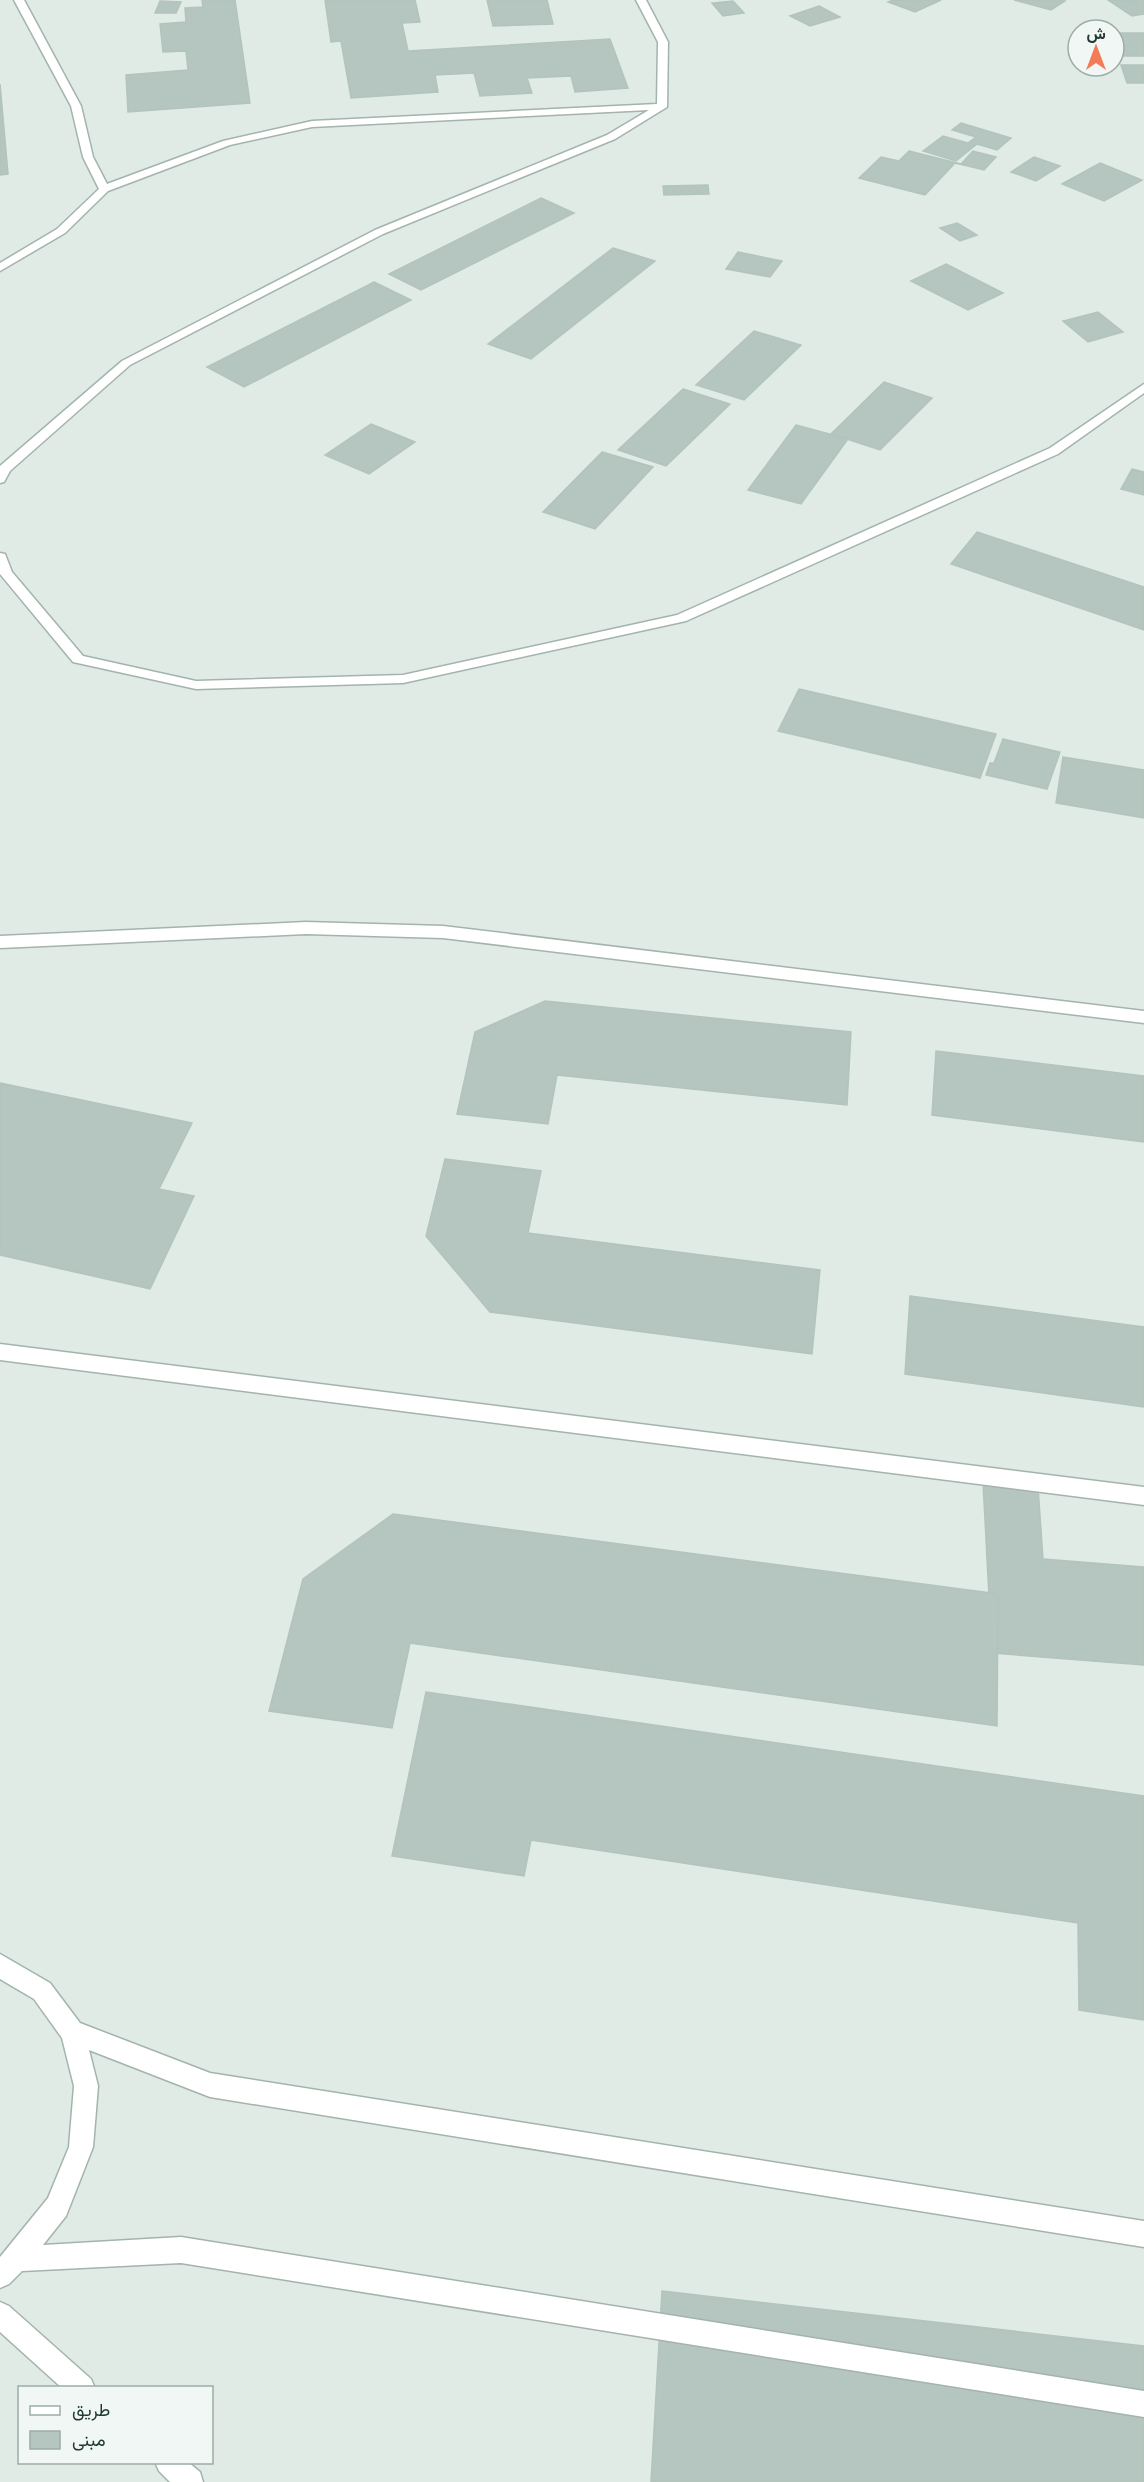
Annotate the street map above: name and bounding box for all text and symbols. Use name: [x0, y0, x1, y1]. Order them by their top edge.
north arrow: [1066, 18, 1126, 78]
text: ش: [1086, 23, 1106, 43]
legend: [18, 2386, 213, 2464]
text: طريق: [72, 2398, 110, 2421]
text: مبنى: [72, 2428, 106, 2451]

